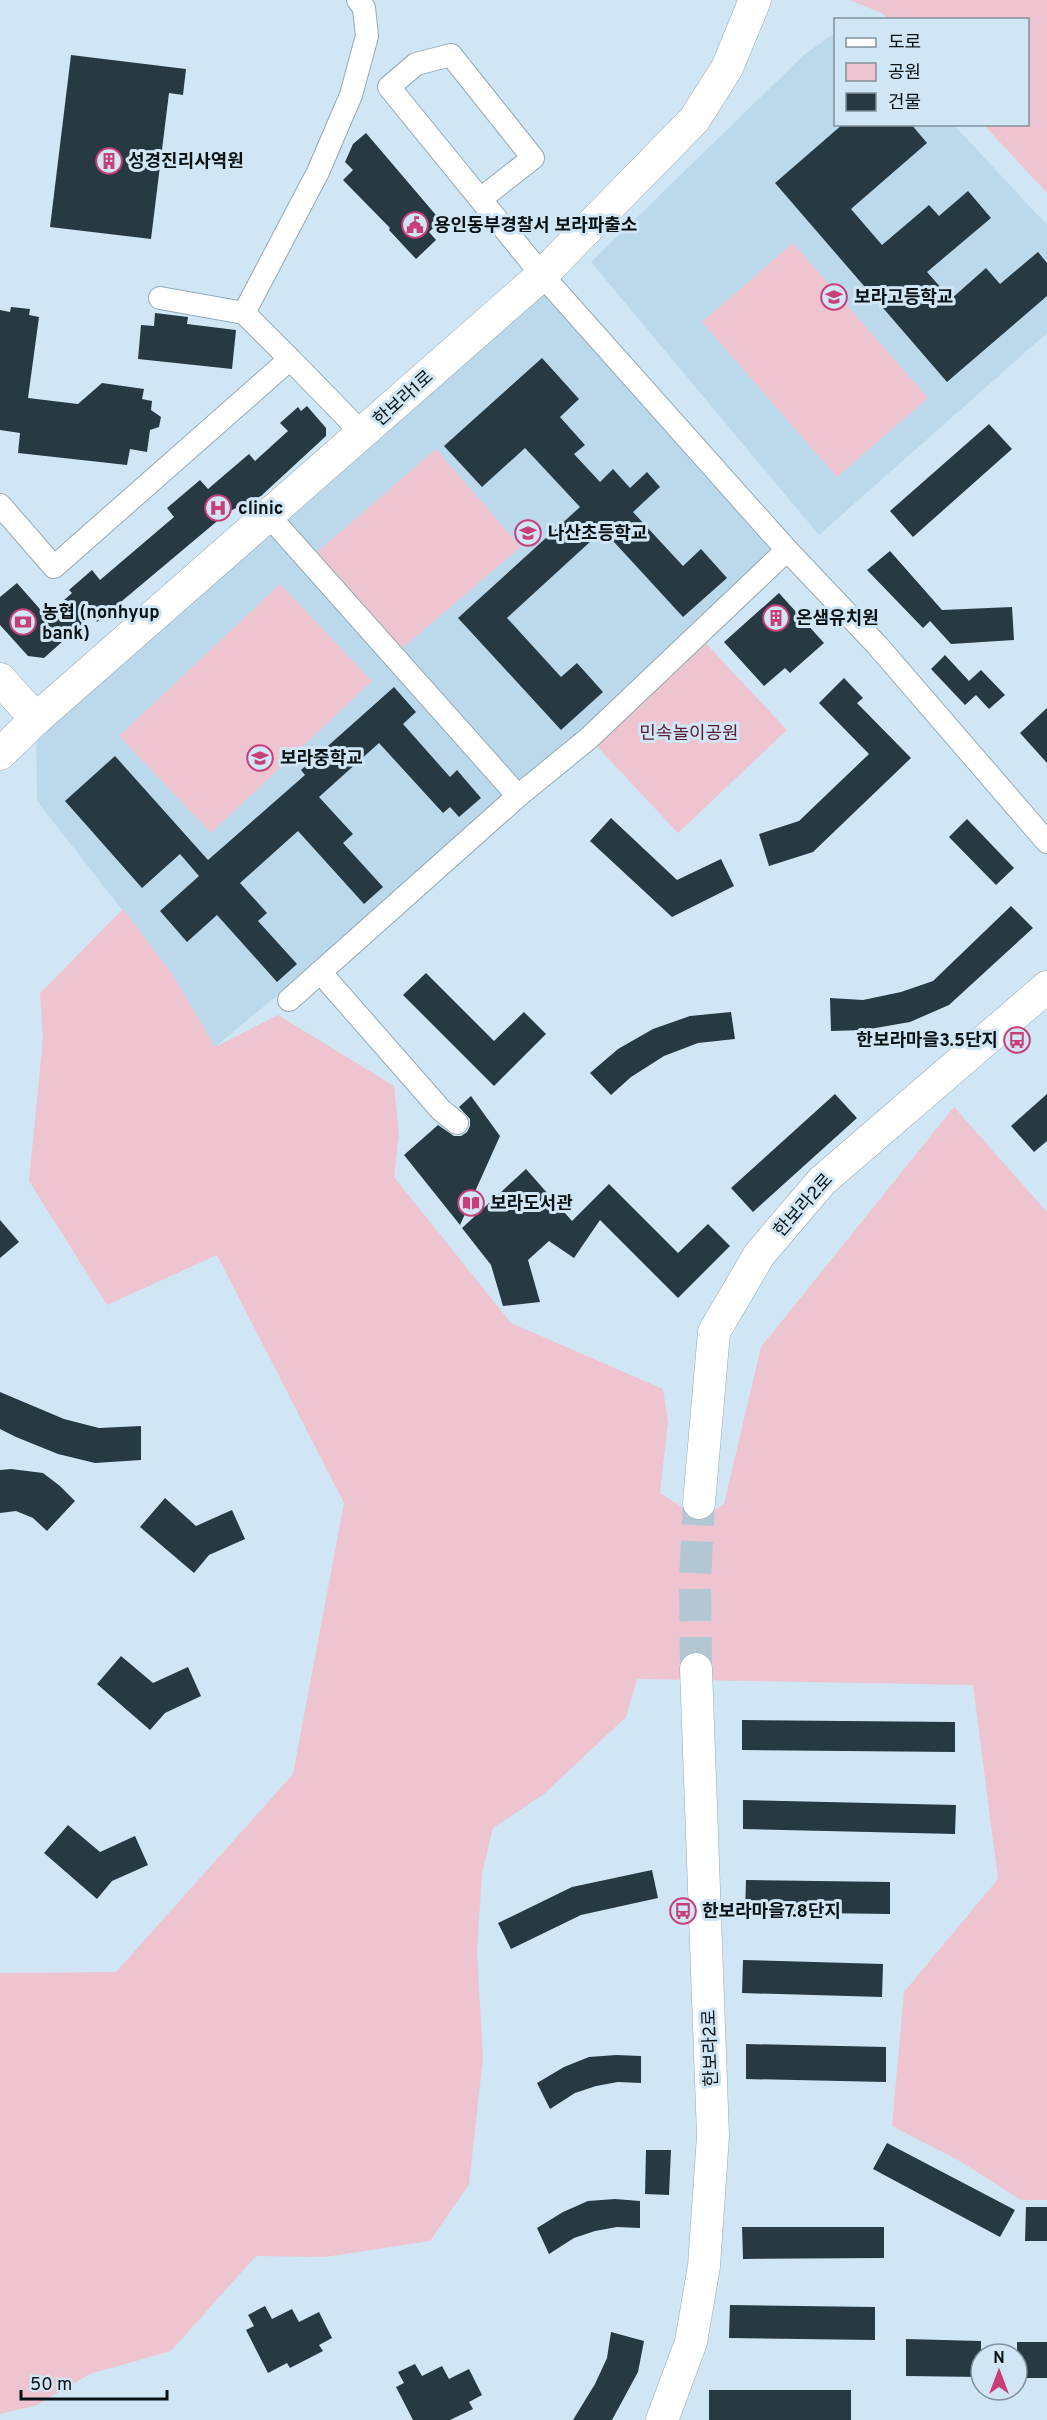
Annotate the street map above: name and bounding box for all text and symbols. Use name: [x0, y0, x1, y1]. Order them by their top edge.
legend: [834, 18, 1029, 126]
text: 도로: [888, 32, 921, 55]
text: 공원: [888, 62, 921, 85]
text: 건물: [888, 92, 921, 115]
building icon: 성경진리사역원: [94, 146, 124, 176]
place label: 성경진리사역원: [128, 151, 244, 174]
public building icon: 용인동부경찰서 보라파출소: [400, 210, 430, 240]
place label: 용인동부경찰서 보라파출소: [434, 215, 637, 238]
school or university icon: 보라고등학교: [819, 282, 849, 312]
place label: 보라고등학교: [854, 287, 953, 310]
street label: 한보라1로: [369, 366, 439, 432]
hospital icon: clinic: [203, 493, 233, 523]
place label: clinic: [238, 498, 284, 521]
school or university icon: 나산초등학교: [513, 518, 543, 548]
place label: 나산초등학교: [548, 523, 647, 546]
place label: 농협 (nonhyup bank): [42, 602, 160, 646]
building icon: 온샘유치원: [761, 603, 791, 633]
bank icon: 농협 (nonhyup bank): [8, 607, 38, 637]
place label: 온샘유치원: [796, 608, 879, 631]
park label: 민속놀이공원: [639, 723, 739, 746]
school or university icon: 보라중학교: [245, 743, 275, 773]
place label: 보라중학교: [280, 748, 363, 771]
bus stop icon: 한보라마을3.5단지: [1002, 1025, 1032, 1055]
place label: 한보라마을3.5단지: [856, 1030, 998, 1053]
street label: 한보라2로: [770, 1170, 839, 1242]
library icon: 보라도서관: [456, 1188, 486, 1218]
place label: 보라도서관: [490, 1193, 573, 1216]
bus stop icon: 한보라마을7.8단지: [668, 1896, 698, 1926]
place label: 한보라마을7.8단지: [702, 1901, 841, 1924]
street label: 한보라2로: [699, 2009, 724, 2087]
north arrow: [969, 2342, 1029, 2402]
text: N: [993, 2349, 1005, 2369]
scale bar: [21, 2363, 166, 2401]
text: 50 m: [30, 2374, 72, 2397]

